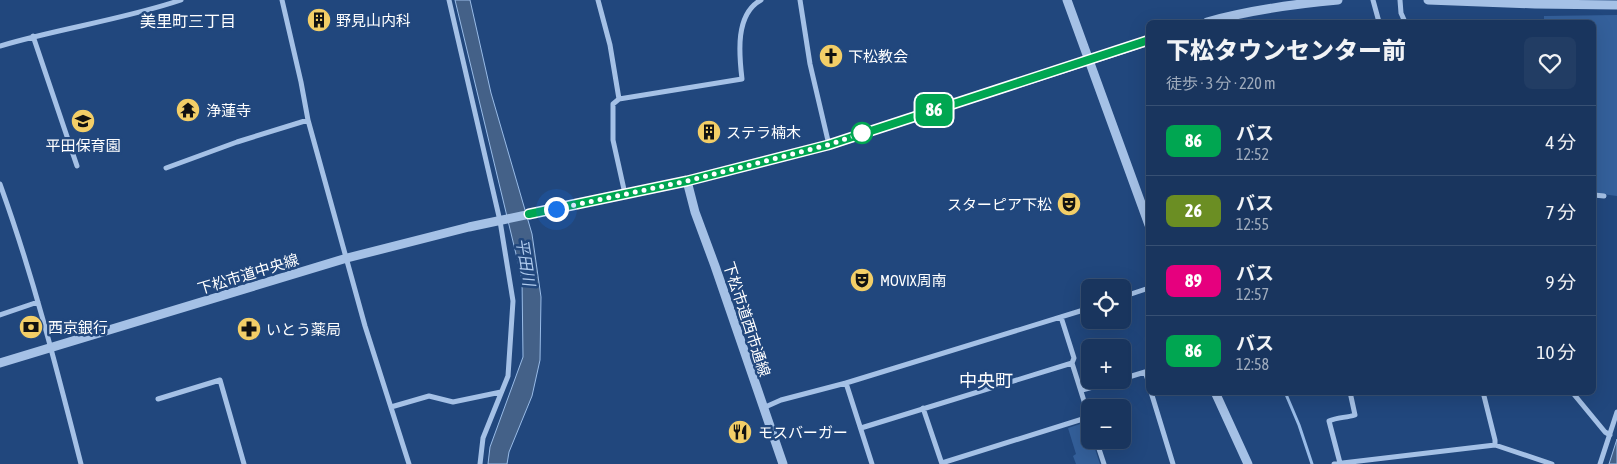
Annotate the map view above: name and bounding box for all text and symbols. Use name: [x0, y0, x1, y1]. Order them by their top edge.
building icon: 野見山内科: [306, 7, 332, 33]
district label: 美里町三丁目: [140, 12, 236, 30]
place label: 野見山内科: [336, 12, 411, 29]
text: 下松タウンセンター前: [1166, 37, 1406, 64]
button: heart: [1524, 37, 1576, 89]
church icon: 下松教会: [818, 43, 844, 69]
place label: 下松教会: [848, 48, 908, 65]
text: 徒歩 · 3 分 · 220 m: [1166, 74, 1276, 92]
line badge: 86: [912, 94, 956, 126]
temple icon: 浄蓮寺: [175, 97, 201, 123]
text: 86: [926, 99, 942, 120]
place label: 浄蓮寺: [206, 102, 251, 119]
school or university icon: 平田保育園: [70, 108, 96, 134]
building icon: ステラ楠木: [696, 119, 722, 145]
unlabelled marker: [851, 122, 873, 144]
text: バス: [1236, 122, 1274, 144]
place label: ステラ楠木: [726, 124, 801, 141]
text: 86: [1185, 130, 1202, 151]
text: 4 分: [1545, 131, 1576, 153]
place label: 平田保育園: [45, 137, 121, 154]
text: 12:52: [1236, 145, 1269, 163]
theatre icon: スターピア下松: [1056, 191, 1082, 217]
text: バス: [1236, 192, 1274, 214]
place label: スターピア下松: [947, 196, 1052, 213]
your location: [544, 197, 569, 222]
text: 26: [1185, 200, 1202, 221]
text: 7 分: [1545, 201, 1576, 223]
text: 12:55: [1236, 215, 1269, 233]
water label: 平田川: [513, 237, 539, 289]
street label: 下松市道中央線: [195, 251, 301, 297]
street label: 下松市道西市通線: [720, 259, 774, 379]
text: バス: [1236, 262, 1274, 284]
theatre icon: MOVIX周南: [849, 267, 875, 293]
text: 89: [1185, 270, 1202, 291]
text: 9 分: [1545, 271, 1576, 293]
place label: MOVIX周南: [880, 272, 947, 289]
map controls: [1081, 279, 1131, 449]
button: locate: [1081, 279, 1131, 329]
text: 12:57: [1236, 285, 1269, 303]
bank icon: 西京銀行: [18, 314, 44, 340]
pharmacy icon: いとう薬局: [236, 316, 262, 342]
place label: 西京銀行: [48, 319, 108, 336]
place label: いとう薬局: [266, 321, 341, 338]
text: バス: [1236, 332, 1274, 354]
button: +: [1081, 339, 1131, 389]
text: 86: [1185, 340, 1202, 361]
text: 10 分: [1537, 341, 1576, 363]
text: 12:58: [1236, 355, 1269, 373]
district label: 中央町: [959, 370, 1013, 391]
button: −: [1081, 399, 1131, 449]
restaurant icon: モスバーガー: [727, 419, 753, 445]
place label: モスバーガー: [758, 424, 848, 441]

